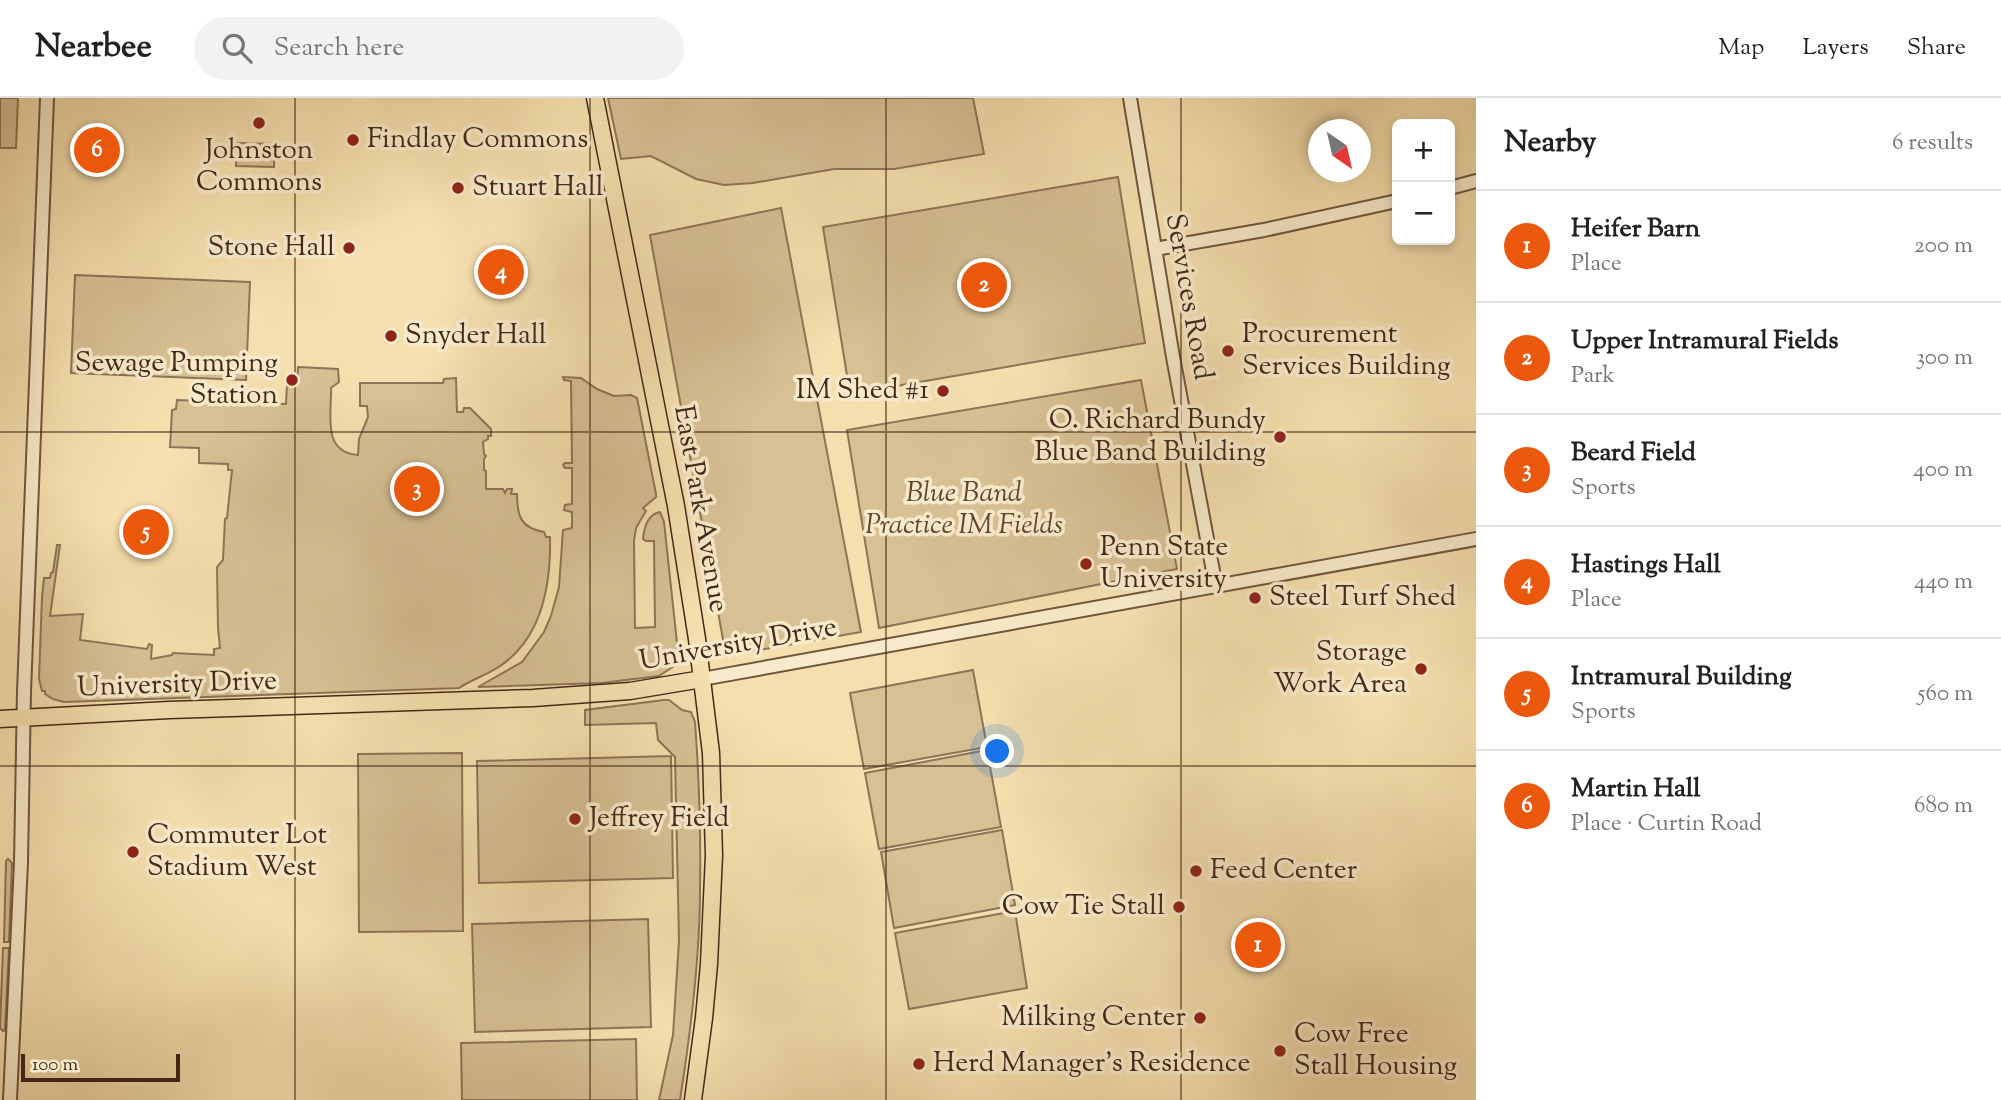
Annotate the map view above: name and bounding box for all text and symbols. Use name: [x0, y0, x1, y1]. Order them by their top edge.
search box: [194, 17, 684, 80]
text: Nearbee: [35, 24, 152, 72]
icon: search: [218, 29, 256, 67]
text: Search here: [274, 30, 404, 67]
text: Map: [1718, 31, 1764, 65]
text: Layers: [1802, 31, 1869, 65]
text: Share: [1907, 31, 1966, 65]
marker: Johnston Commons: [251, 115, 267, 131]
north arrow: [1308, 119, 1371, 182]
map controls: [1392, 119, 1455, 245]
button: +: [1392, 119, 1455, 182]
place label: Findlay Commons: [367, 120, 588, 160]
text: Nearby: [1504, 122, 1596, 165]
pin: 6: [74, 124, 120, 176]
text: 6 results: [1892, 127, 1973, 160]
place label: Johnston Commons: [196, 131, 322, 203]
marker: Findlay Commons: [345, 132, 361, 148]
place label: Stuart Hall: [472, 168, 604, 208]
marker: Stuart Hall: [450, 180, 466, 196]
button: −: [1392, 182, 1455, 245]
street label: Services Road: [1154, 211, 1222, 384]
text: Heifer Barn: [1571, 211, 1700, 248]
place label: Stone Hall: [207, 228, 335, 268]
text: 1: [1523, 230, 1531, 263]
text: 200 m: [1914, 230, 1973, 263]
marker: Stone Hall: [341, 240, 357, 256]
pin: 4: [478, 246, 524, 298]
text: Place: [1571, 248, 1622, 281]
pin: 2: [961, 259, 1007, 311]
place label: Procurement Services Building: [1242, 315, 1450, 387]
place label: Snyder Hall: [405, 316, 547, 356]
text: Upper Intramural Fields: [1571, 323, 1838, 360]
marker: Snyder Hall: [383, 328, 399, 344]
text: 2: [1522, 342, 1532, 375]
text: 300 m: [1916, 342, 1973, 375]
marker: Procurement Services Building: [1220, 343, 1236, 359]
place label: Sewage Pumping Station: [75, 344, 278, 416]
text: Park: [1571, 360, 1615, 393]
place label: IM Shed #1: [796, 371, 929, 411]
marker: Sewage Pumping Station: [284, 372, 300, 388]
marker: IM Shed #1: [935, 383, 951, 399]
place label: O. Richard Bundy Blue Band Building: [1034, 401, 1266, 473]
street label: East Park Avenue: [662, 402, 738, 616]
marker: O. Richard Bundy Blue Band Building: [1272, 429, 1288, 445]
text: Beard Field: [1571, 435, 1696, 472]
text: 3: [1522, 454, 1532, 487]
text: 400 m: [1913, 454, 1973, 487]
pin: 3: [394, 463, 440, 515]
text: Sports: [1571, 472, 1636, 505]
park label: Blue Band Practice IM Fields: [865, 474, 1063, 546]
pin: 5: [123, 506, 169, 558]
place label: Penn State University: [1100, 528, 1228, 600]
text: Hastings Hall: [1571, 547, 1721, 584]
marker: Penn State University: [1078, 556, 1094, 572]
text: 4: [1521, 566, 1533, 599]
text: 440 m: [1914, 566, 1973, 599]
place label: Steel Turf Shed: [1269, 578, 1456, 618]
text: Place: [1571, 584, 1622, 617]
marker: Steel Turf Shed: [1247, 590, 1263, 606]
street label: University Drive: [636, 608, 840, 682]
place label: Storage Work Area: [1273, 633, 1407, 705]
text: Intramural Building: [1571, 659, 1792, 696]
marker: Storage Work Area: [1413, 661, 1429, 677]
street label: University Drive: [76, 662, 278, 708]
text: 5: [1523, 678, 1531, 711]
text: 560 m: [1918, 678, 1973, 711]
text: Sports: [1571, 696, 1636, 729]
your location: [980, 734, 1014, 768]
text: Martin Hall: [1571, 771, 1701, 808]
text: 6: [1521, 790, 1533, 823]
text: 680 m: [1914, 790, 1973, 823]
place label: Jeffrey Field: [587, 799, 730, 839]
text: Place · Curtin Road: [1571, 808, 1762, 841]
marker: Jeffrey Field: [567, 811, 583, 827]
place label: Commuter Lot Stadium West: [147, 816, 327, 888]
marker: Commuter Lot Stadium West: [125, 844, 141, 860]
place label: Feed Center: [1210, 851, 1358, 891]
marker: Feed Center: [1188, 863, 1204, 879]
place label: Cow Tie Stall: [1002, 887, 1165, 927]
marker: Cow Tie Stall: [1171, 899, 1187, 915]
pin: 1: [1235, 919, 1281, 971]
place label: Milking Center: [1001, 998, 1186, 1038]
marker: Milking Center: [1192, 1010, 1208, 1026]
place label: Cow Free Stall Housing: [1294, 1015, 1457, 1087]
marker: Cow Free Stall Housing: [1272, 1043, 1288, 1059]
place label: Herd Manager's Residence: [933, 1044, 1251, 1084]
scale bar: [21, 1051, 180, 1083]
text: 100 m: [32, 1052, 78, 1079]
marker: Herd Manager's Residence: [911, 1056, 927, 1072]

